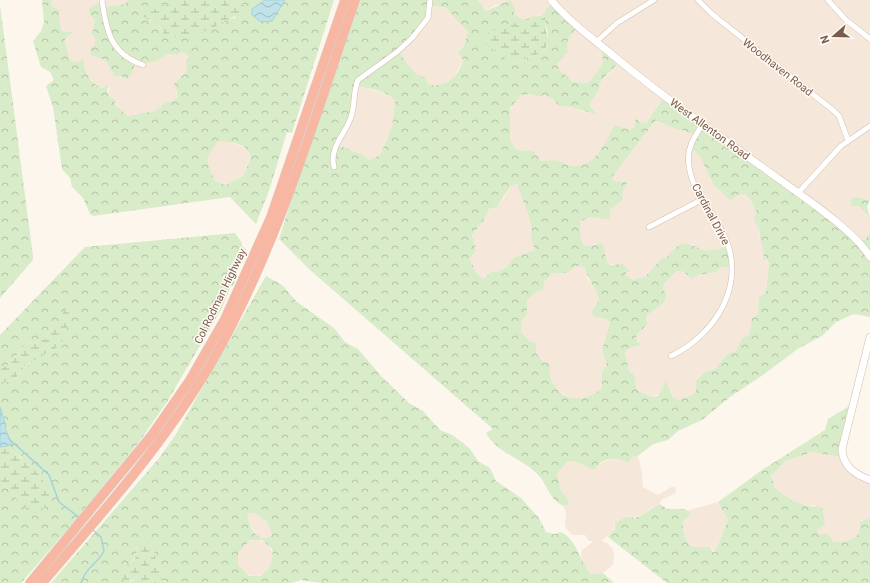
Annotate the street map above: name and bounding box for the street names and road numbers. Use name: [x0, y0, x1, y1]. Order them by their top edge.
street label: Woodhaven Road: [740, 36, 815, 99]
street label: West Allenton Road: [667, 96, 752, 163]
street label: Cardinal Drive: [689, 181, 732, 247]
street label: Col Rodman Highway: [192, 246, 250, 346]

